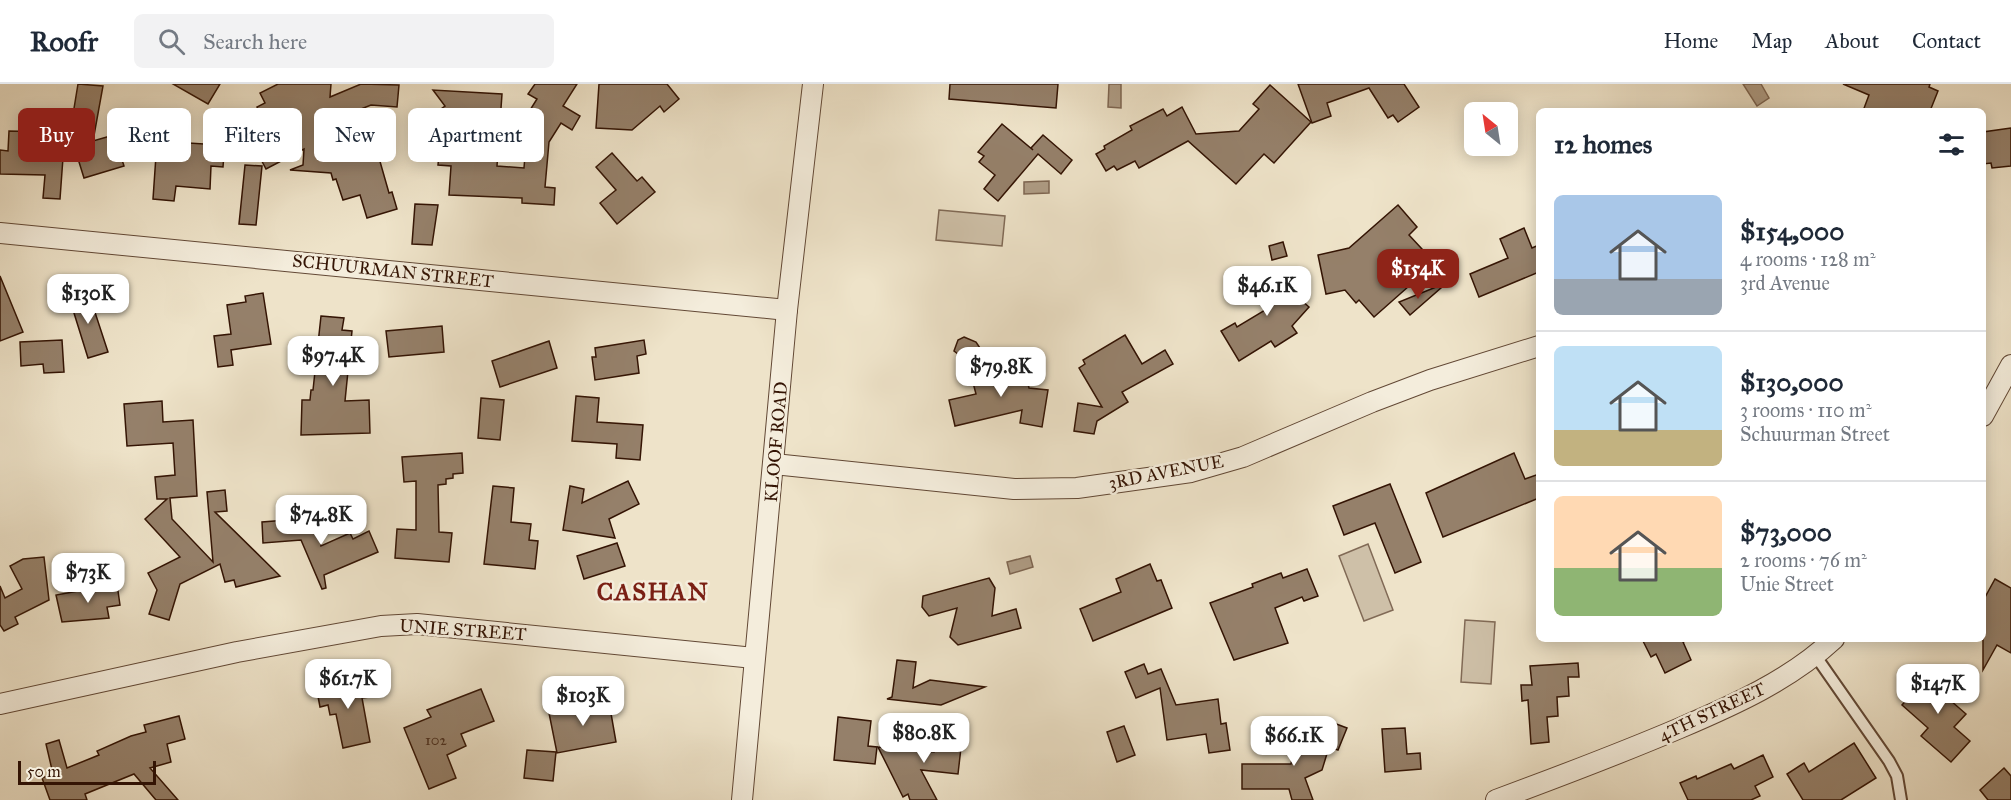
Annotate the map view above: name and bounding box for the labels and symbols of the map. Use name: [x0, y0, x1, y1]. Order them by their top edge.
north arrow: [1464, 102, 1518, 156]
street label: SCHUURMAN STREET: [291, 249, 495, 293]
pin: $154K: [1376, 249, 1460, 300]
pin: $46.1K: [1218, 266, 1316, 317]
pin: $130K: [46, 274, 130, 325]
pin: $97.4K: [284, 336, 382, 387]
pin: $79.8K: [952, 347, 1050, 398]
street label: KLOOF ROAD: [760, 381, 792, 503]
street label: 3RD AVENUE: [1107, 450, 1225, 494]
pin: $74.8K: [272, 495, 370, 546]
pin: $73K: [52, 553, 124, 604]
district label: CASHAN: [597, 577, 709, 607]
street label: UNIE STREET: [399, 615, 527, 645]
pin: $61.7K: [299, 659, 397, 710]
pin: $147K: [1896, 664, 1980, 715]
pin: $103K: [541, 676, 625, 727]
street label: 4TH STREET: [1655, 678, 1769, 746]
pin: $80.8K: [875, 713, 973, 764]
pin: $66.1K: [1245, 716, 1343, 767]
house number: 102: [425, 731, 448, 749]
scale bar: [18, 758, 156, 786]

